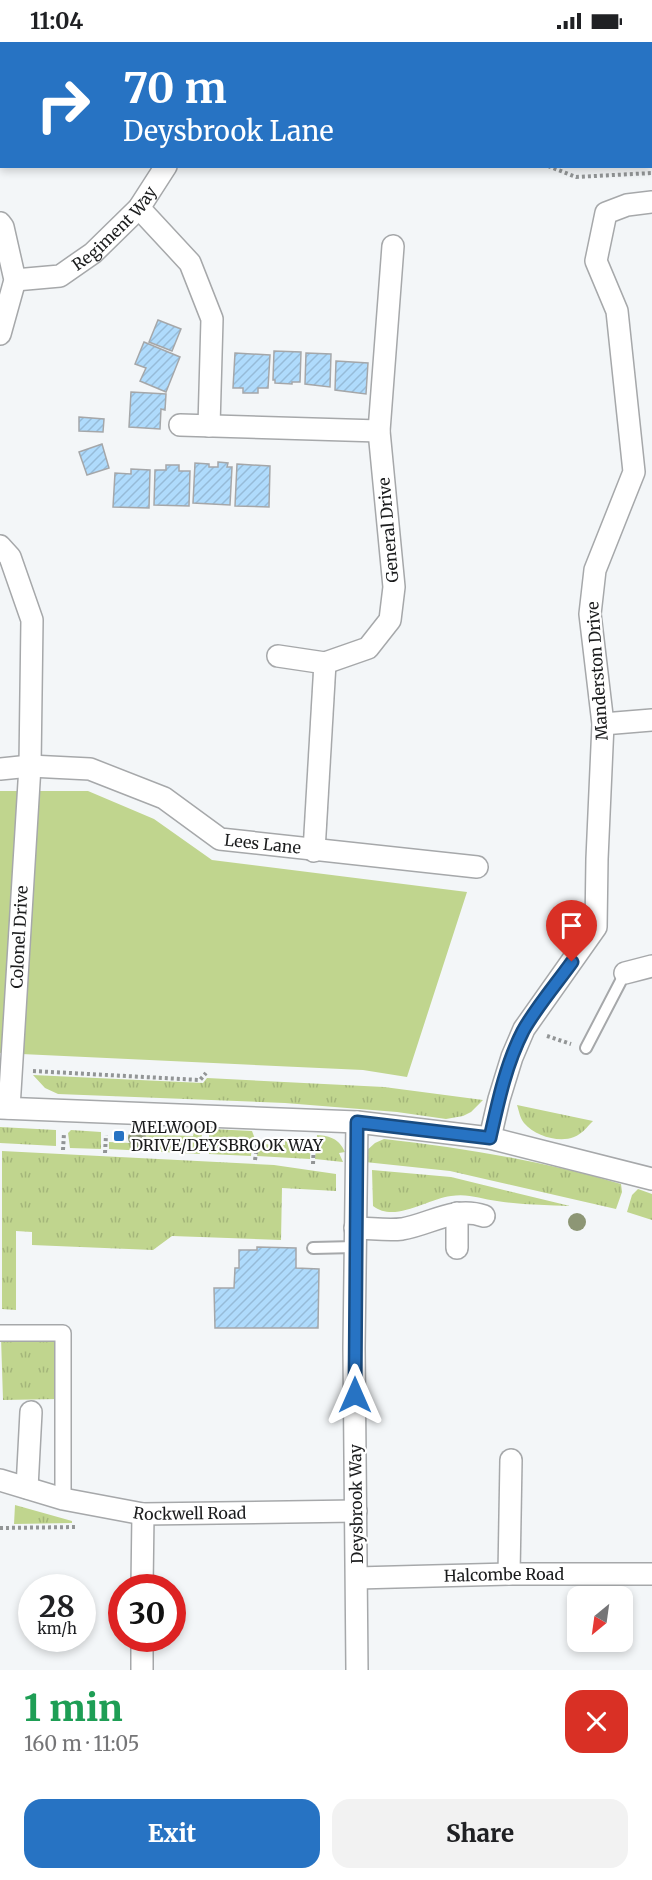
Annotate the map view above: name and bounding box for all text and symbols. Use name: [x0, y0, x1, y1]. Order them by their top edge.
text: 11:04: [30, 7, 83, 35]
text: 70 m: [123, 62, 227, 114]
icon: right: [24, 66, 102, 144]
text: Deysbrook Lane: [123, 114, 334, 148]
street label: Regiment Way: [68, 182, 161, 275]
street label: General Drive: [373, 477, 403, 583]
street label: Manderston Drive: [582, 601, 612, 741]
street label: Lees Lane: [223, 830, 302, 858]
street label: Colonel Drive: [6, 885, 32, 989]
pin: [546, 900, 597, 962]
icon: arrive: [555, 909, 588, 942]
place label: MELWOOD DRIVE/DEYSBROOK WAY: [131, 1117, 324, 1155]
marker: MELWOOD DRIVE/DEYSBROOK WAY: [112, 1129, 126, 1143]
position arrow: [323, 1363, 387, 1427]
street label: Deysbrook Way: [345, 1443, 367, 1564]
street label: Rockwell Road: [132, 1502, 247, 1524]
street label: Halcombe Road: [444, 1564, 564, 1586]
speed limit sign: 30: [108, 1574, 186, 1652]
north arrow: [567, 1586, 633, 1652]
map controls: [567, 1586, 633, 1652]
text: 28: [39, 1587, 75, 1625]
text: km/h: [37, 1619, 77, 1638]
text: 1 min: [24, 1686, 123, 1731]
button: close: [565, 1690, 628, 1753]
text: 160 m · 11:05: [24, 1731, 139, 1756]
button: Exit: [24, 1799, 320, 1868]
button: Share: [332, 1799, 628, 1868]

